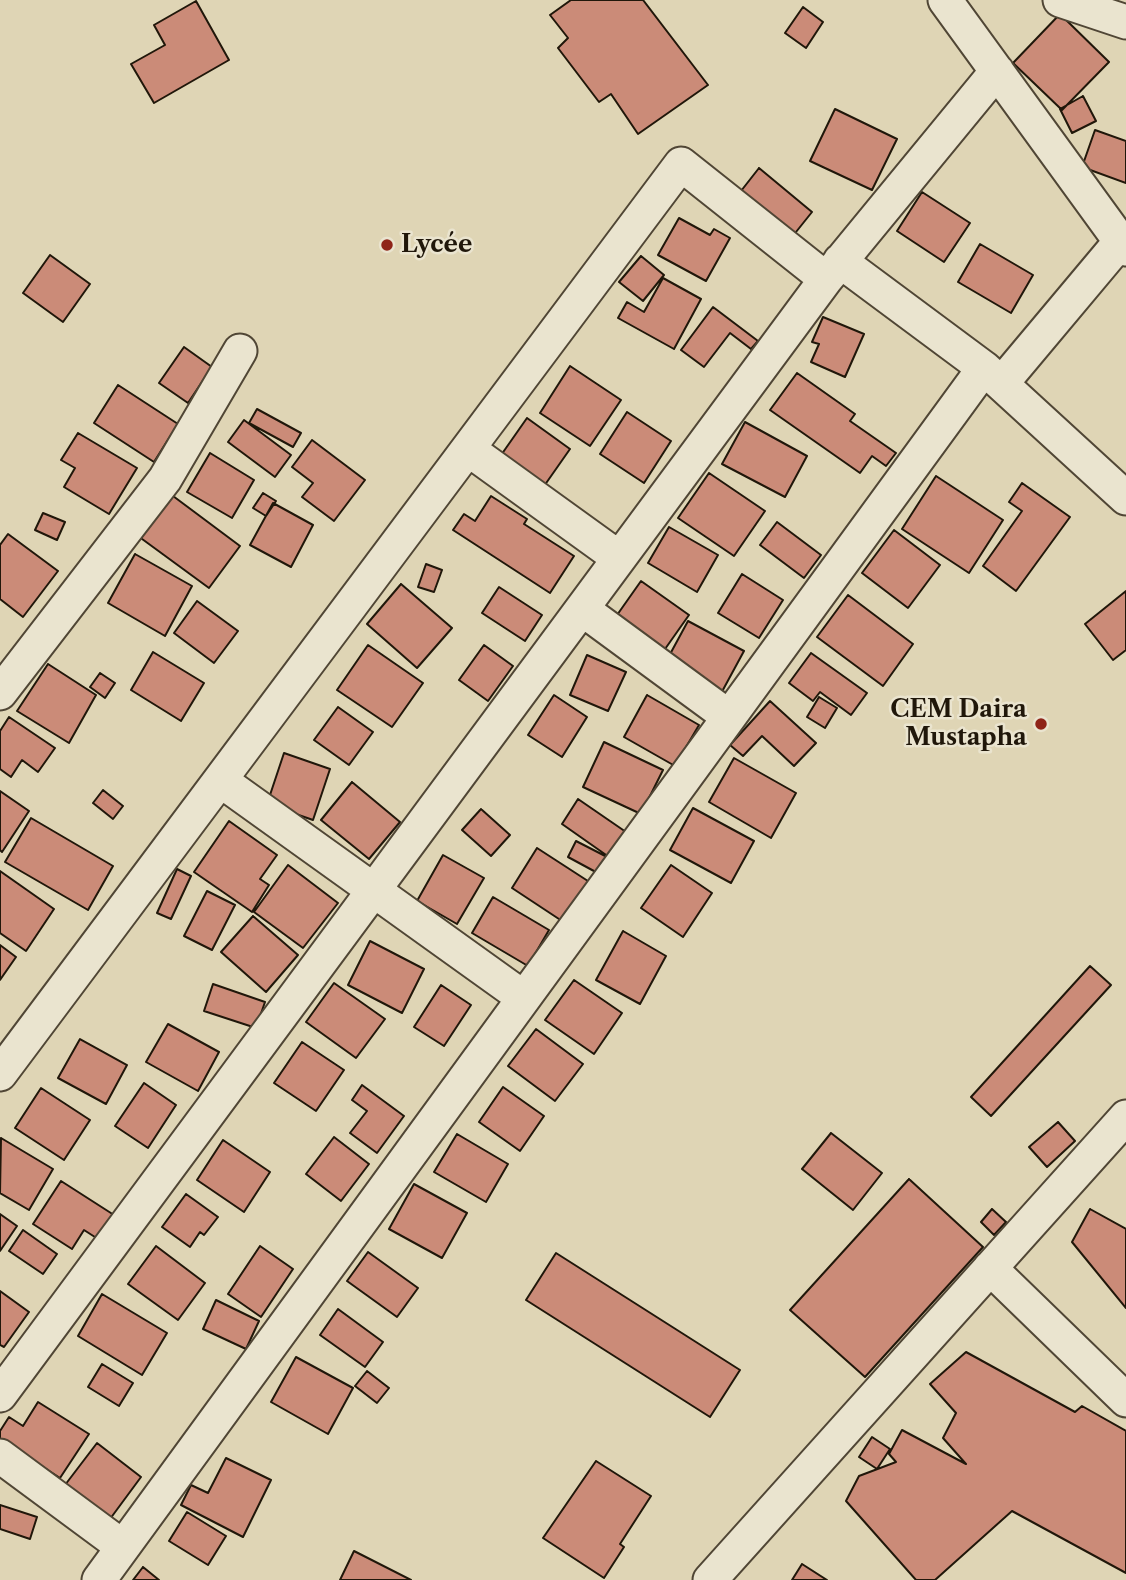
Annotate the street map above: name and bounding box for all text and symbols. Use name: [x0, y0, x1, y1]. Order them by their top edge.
place label: Lycée: [401, 231, 472, 259]
marker: Lycée: [379, 237, 395, 253]
place label: CEM Daira Mustapha: [890, 696, 1027, 752]
marker: CEM Daira Mustapha: [1033, 716, 1049, 732]

